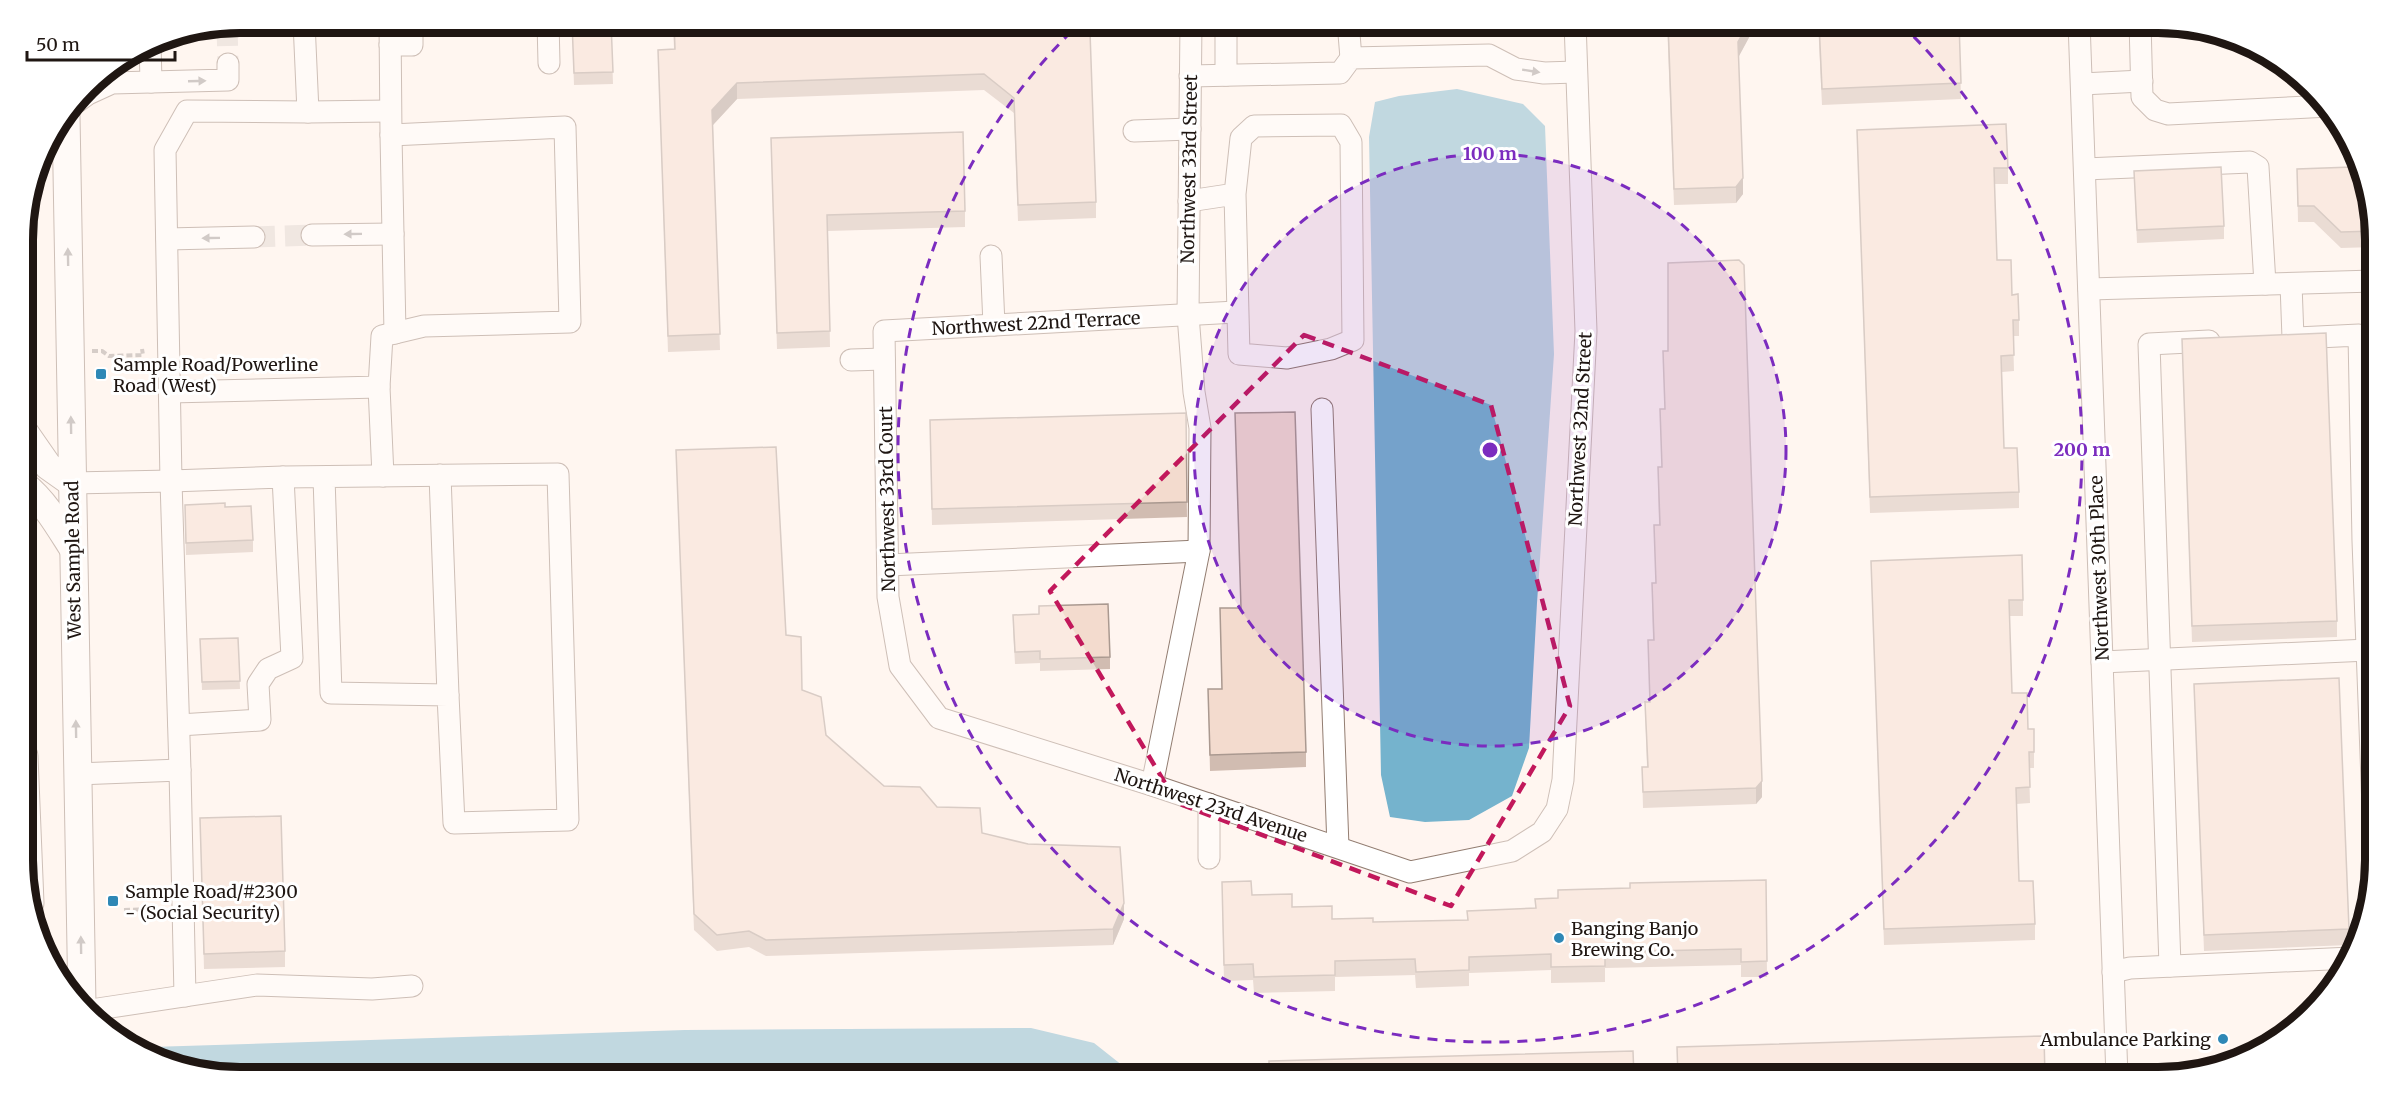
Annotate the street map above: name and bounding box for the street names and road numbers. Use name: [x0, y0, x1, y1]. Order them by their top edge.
street label: Northwest 33rd Street: [1176, 74, 1202, 264]
street label: Northwest 22nd Terrace: [931, 306, 1141, 340]
street label: Northwest 32nd Street: [1563, 331, 1597, 527]
street label: Northwest 33rd Court: [874, 406, 900, 592]
street label: Northwest 30th Place: [2084, 475, 2114, 661]
street label: West Sample Road: [60, 480, 86, 641]
street label: Northwest 23rd Avenue: [1112, 763, 1310, 847]

